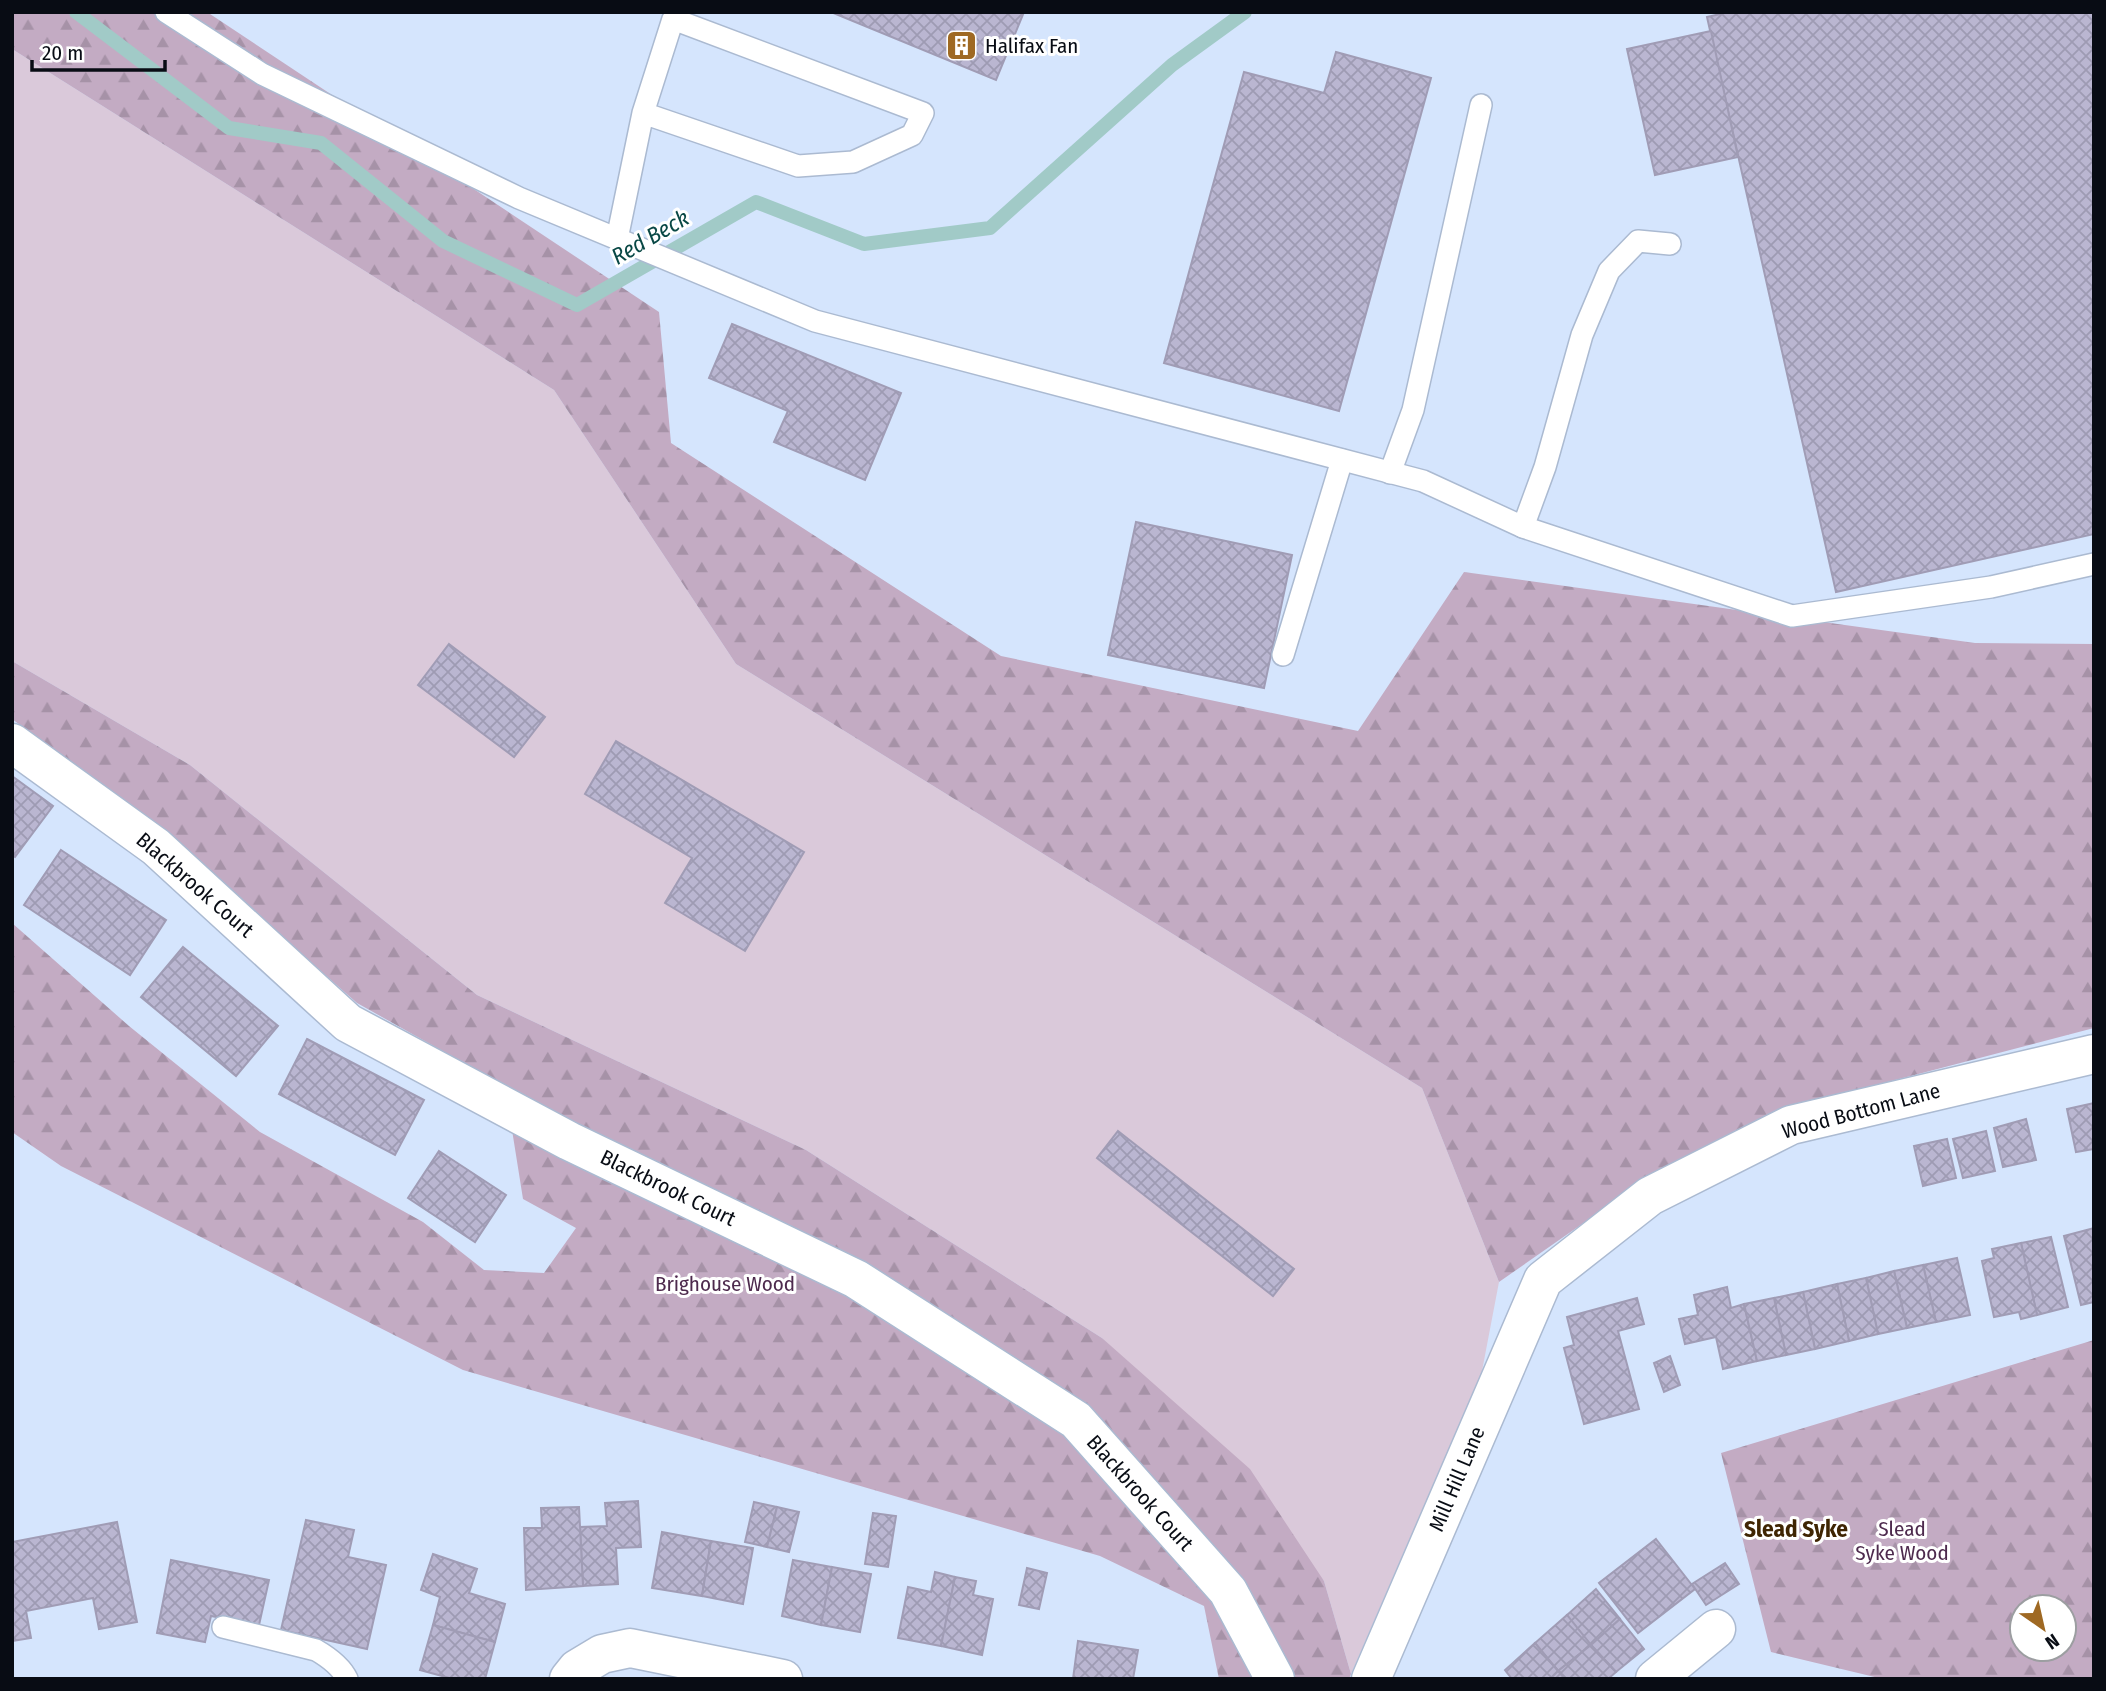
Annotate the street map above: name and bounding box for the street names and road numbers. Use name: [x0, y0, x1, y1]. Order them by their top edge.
street label: Blackbrook Court: [131, 827, 259, 943]
street label: Wood Bottom Lane: [1779, 1077, 1943, 1145]
street label: Blackbrook Court: [596, 1144, 740, 1232]
street label: Mill Hill Lane: [1423, 1423, 1491, 1535]
street label: Blackbrook Court: [1081, 1430, 1199, 1556]

